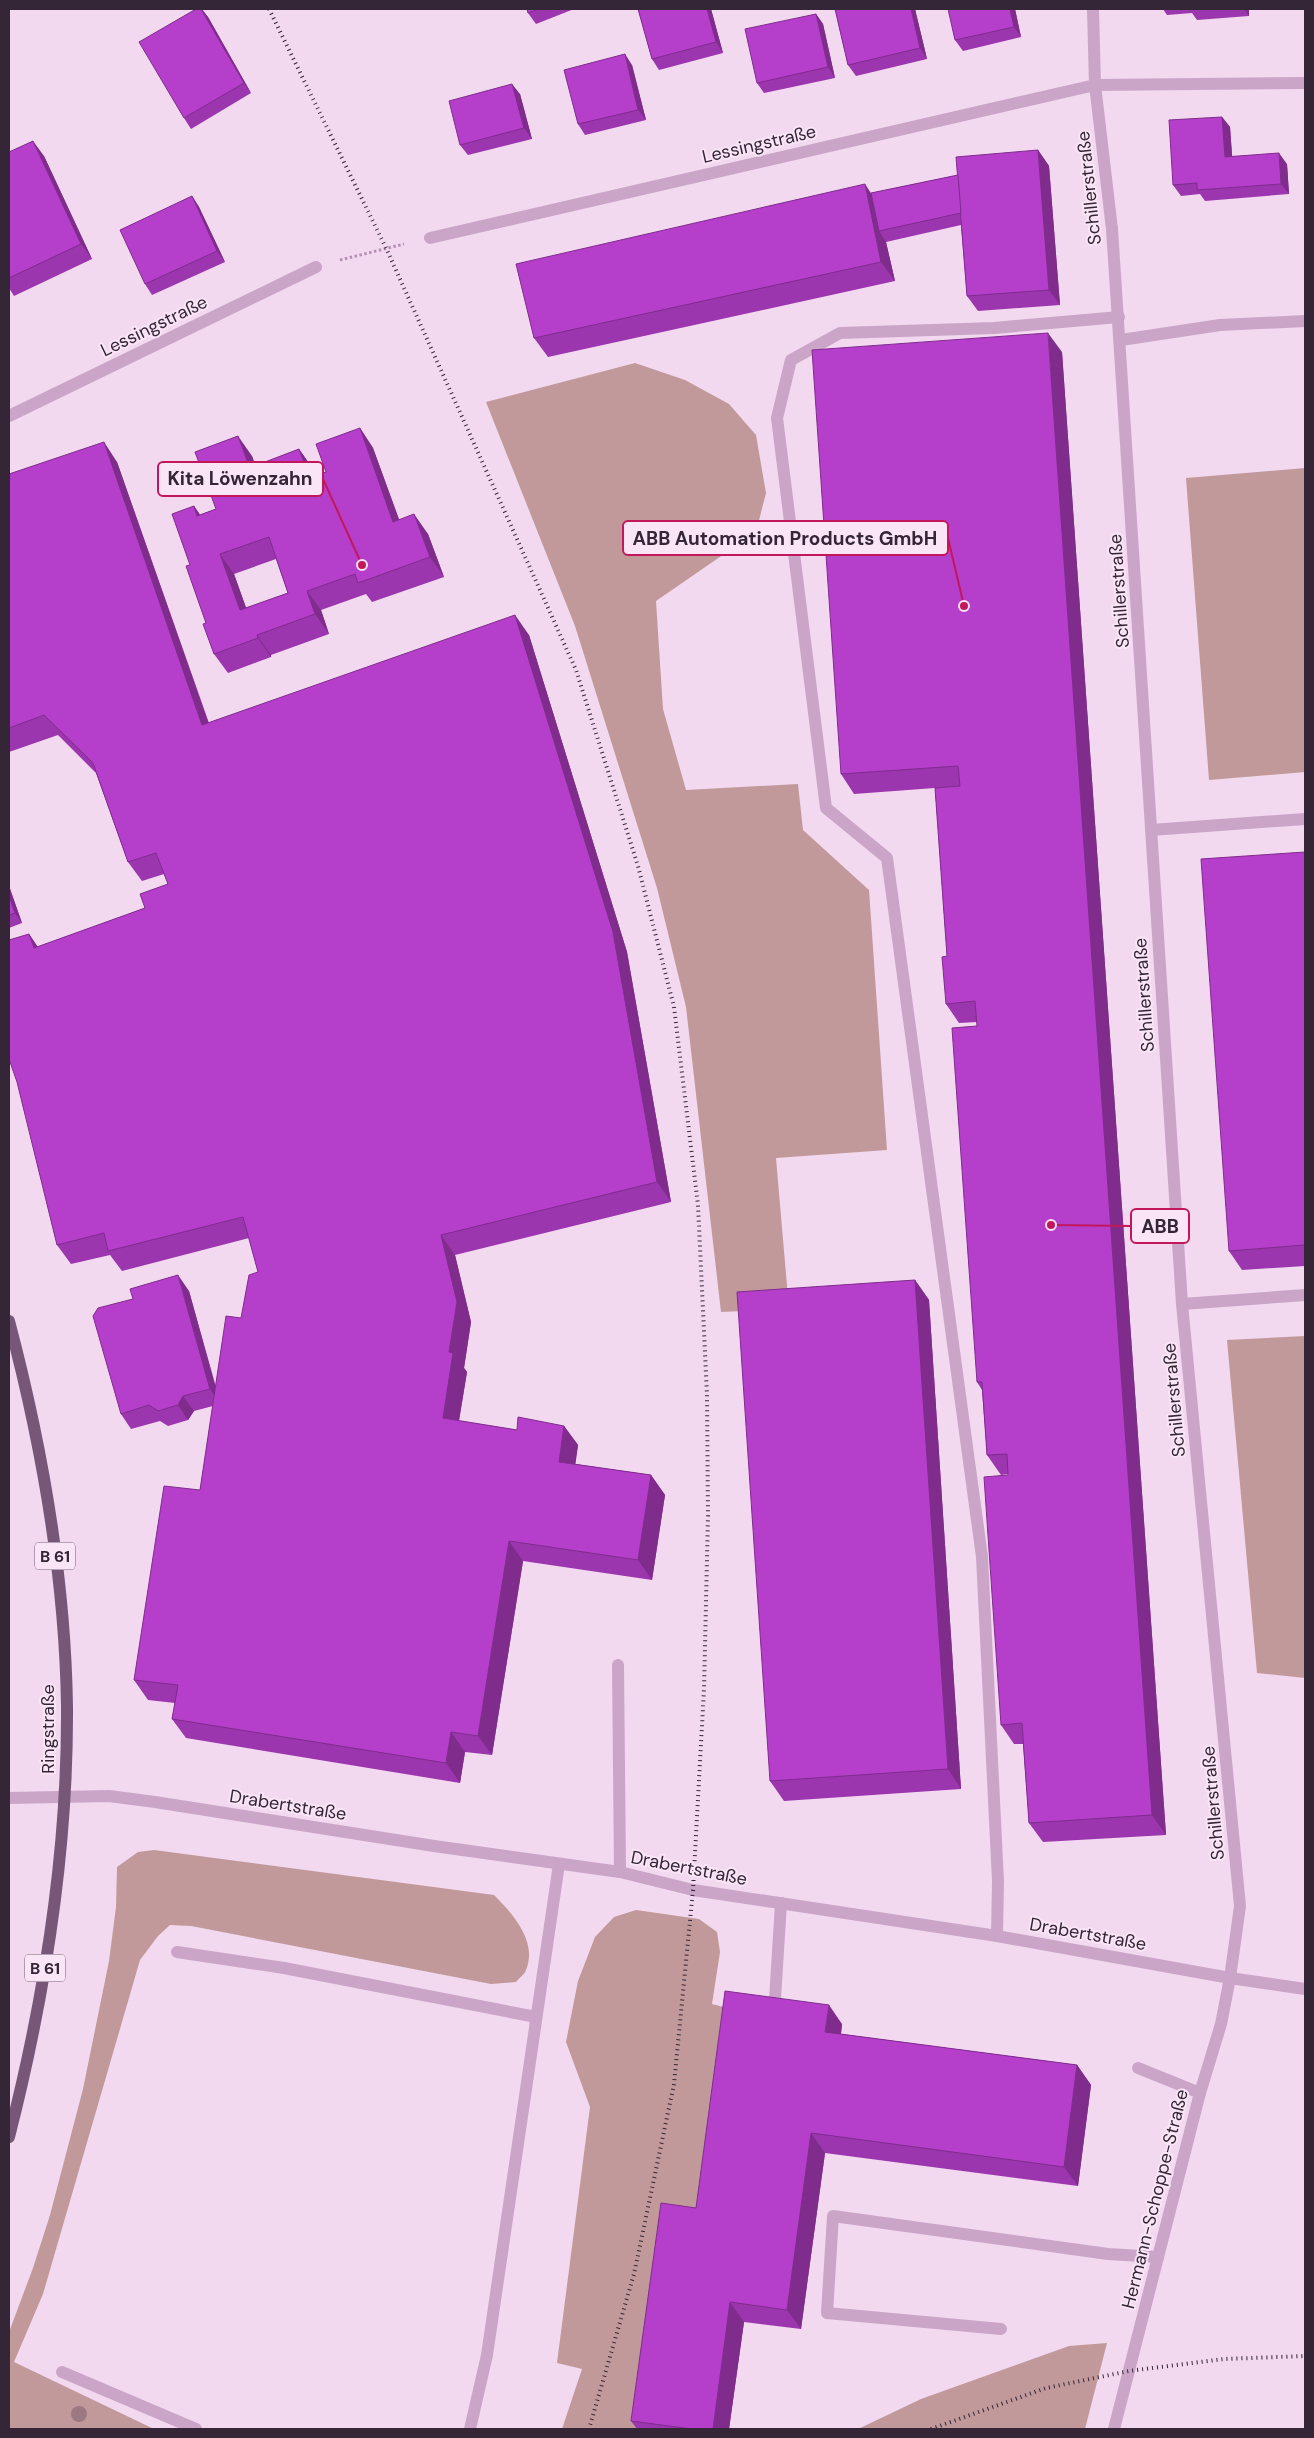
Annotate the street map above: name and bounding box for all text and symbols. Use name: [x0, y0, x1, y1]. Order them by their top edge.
street label: Lessingstraße: [700, 119, 818, 169]
street label: Schillerstraße: [1071, 130, 1107, 246]
street label: Lessingstraße: [97, 290, 211, 362]
callout: Kita Löwenzahn: [158, 462, 323, 496]
text: Kita Löwenzahn: [167, 466, 313, 491]
callout: ABB Automation Products GmbH: [623, 521, 948, 555]
text: ABB Automation Products GmbH: [633, 526, 937, 551]
street label: Schillerstraße: [1103, 533, 1135, 649]
street label: Schillerstraße: [1128, 937, 1160, 1053]
callout: ABB: [1131, 1209, 1189, 1243]
text: ABB: [1141, 1214, 1179, 1239]
street label: Schillerstraße: [1157, 1342, 1191, 1458]
road number: B 61: [35, 1542, 75, 1570]
street label: Ringstraße: [36, 1684, 60, 1774]
street label: Schillerstraße: [1196, 1745, 1230, 1861]
street label: Drabertstraße: [228, 1784, 348, 1826]
street label: Drabertstraße: [629, 1845, 749, 1891]
street label: Drabertstraße: [1028, 1912, 1148, 1956]
road number: B 61: [25, 1955, 65, 1982]
street label: Hermann-Schoppe-Straße: [1116, 2087, 1194, 2311]

